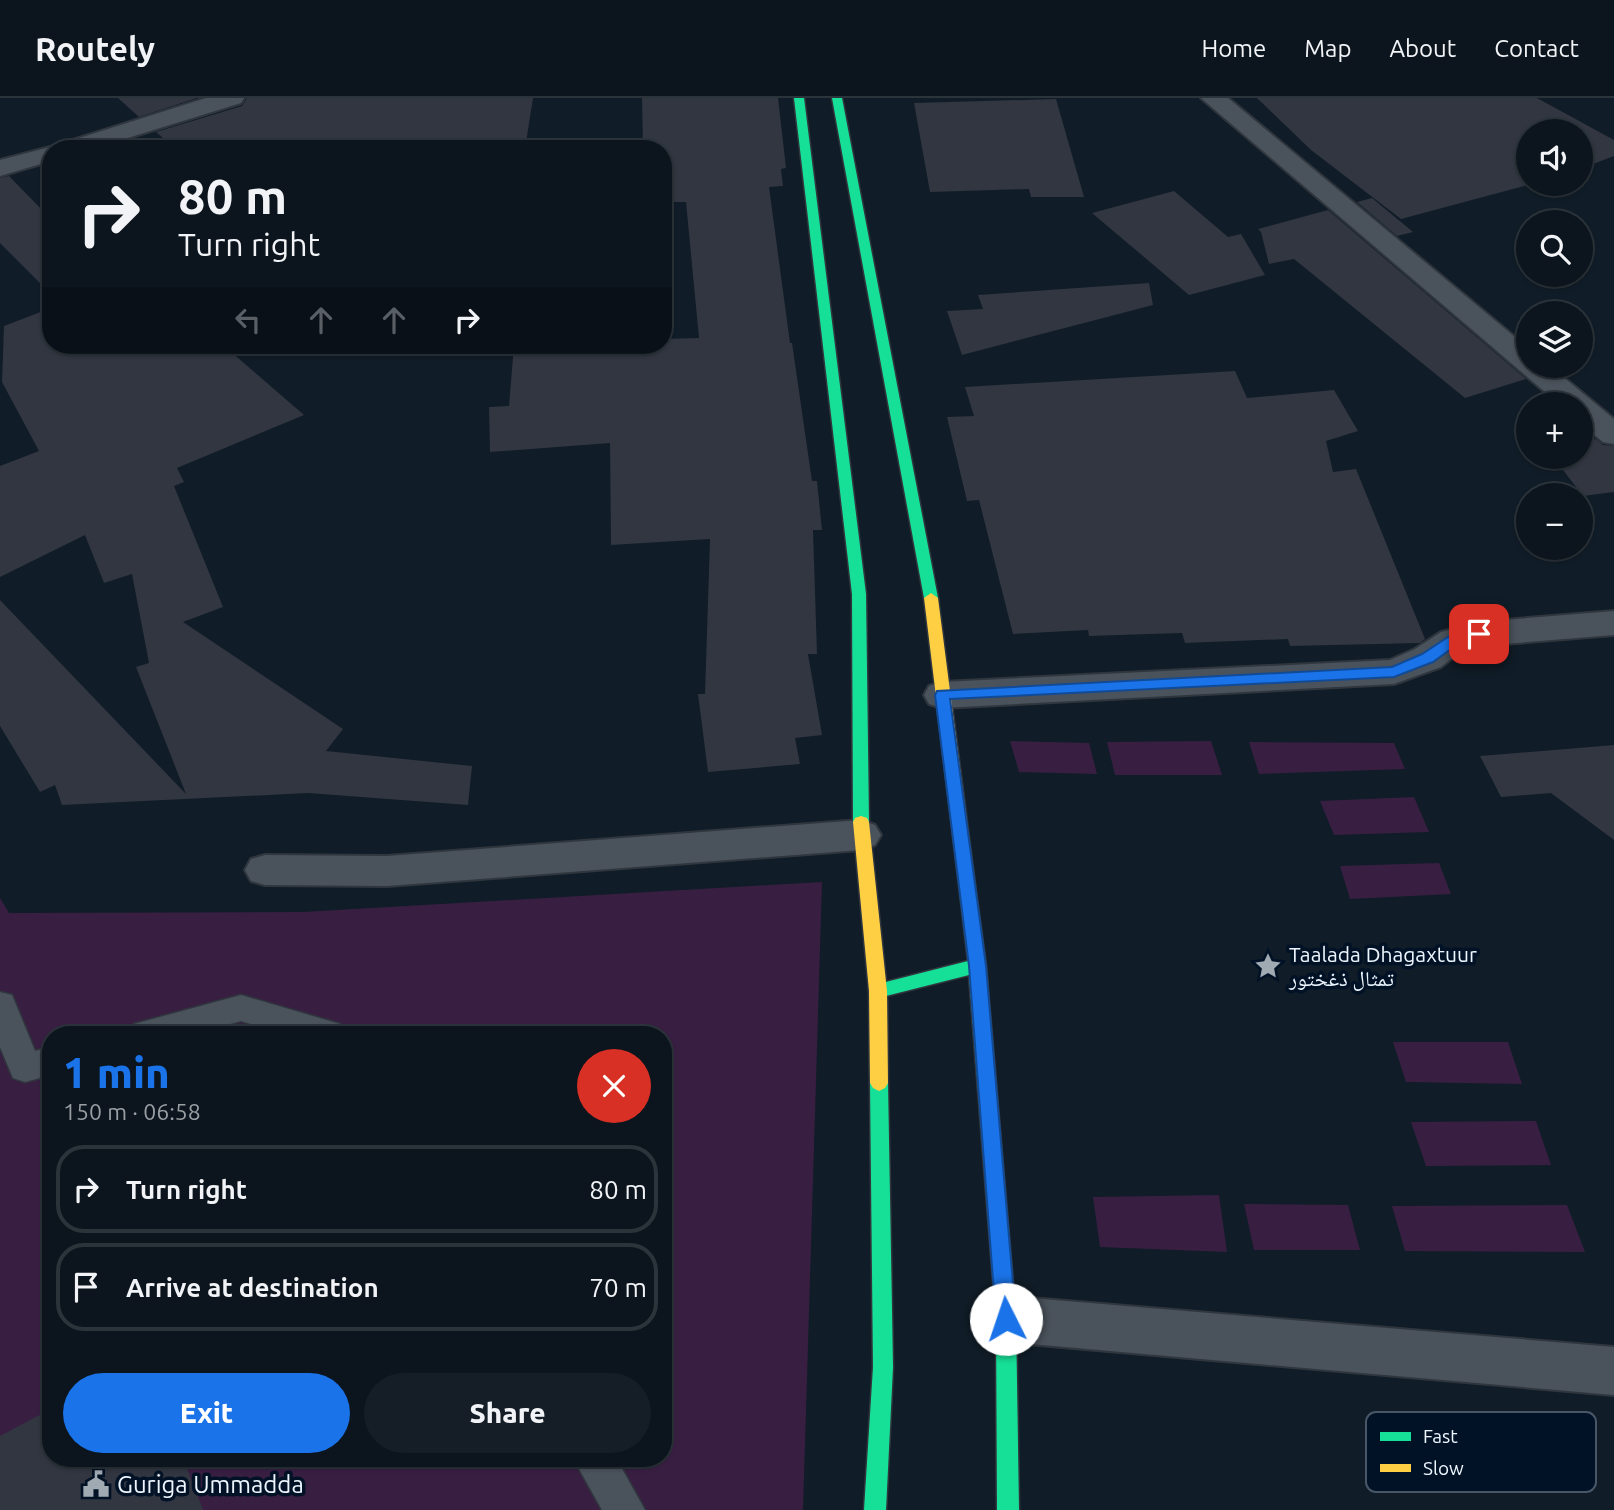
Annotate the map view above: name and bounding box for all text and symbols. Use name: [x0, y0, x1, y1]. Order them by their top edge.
text: Routely: [35, 30, 155, 67]
text: Home: [1201, 35, 1266, 62]
text: Map: [1304, 35, 1351, 62]
text: About: [1389, 35, 1456, 62]
text: Contact: [1494, 35, 1579, 62]
map controls: [1516, 119, 1593, 560]
button: sound: [1516, 119, 1593, 196]
icon: right: [63, 168, 154, 259]
text: 80 m: [178, 168, 287, 223]
button: search: [1516, 210, 1593, 287]
text: Turn right: [178, 226, 320, 262]
icon: left: [229, 301, 267, 339]
icon: ahead: [302, 301, 340, 339]
icon: ahead: [375, 301, 413, 339]
icon: right: [448, 301, 486, 339]
button: layers: [1516, 301, 1593, 378]
button: +: [1516, 392, 1593, 469]
button: −: [1516, 483, 1593, 560]
pin: [1449, 604, 1509, 664]
icon: arrive: [1460, 615, 1498, 653]
place label: Taalada Dhagaxtuur تمثال ذغختور: [1288, 942, 1477, 991]
place icon: Taalada Dhagaxtuur تمثال ذغختور: [1253, 951, 1283, 981]
text: 1 min: [63, 1049, 170, 1096]
button: close: [577, 1049, 651, 1123]
text: 150 m · 06:58: [63, 1099, 201, 1124]
icon: right: [67, 1170, 105, 1208]
text: Turn right: [126, 1175, 247, 1204]
text: 80 m: [589, 1175, 647, 1204]
icon: arrive: [67, 1268, 105, 1306]
text: Arrive at destination: [126, 1273, 379, 1302]
text: 70 m: [589, 1273, 647, 1302]
position arrow: [969, 1282, 1043, 1356]
button: Exit: [63, 1373, 350, 1453]
button: Share: [364, 1373, 651, 1453]
legend: [1366, 1412, 1596, 1492]
text: Fast: [1423, 1425, 1458, 1447]
text: Slow: [1423, 1457, 1464, 1479]
public building icon: Guriga Ummadda: [81, 1469, 111, 1499]
place label: Guriga Ummadda: [117, 1471, 304, 1498]

